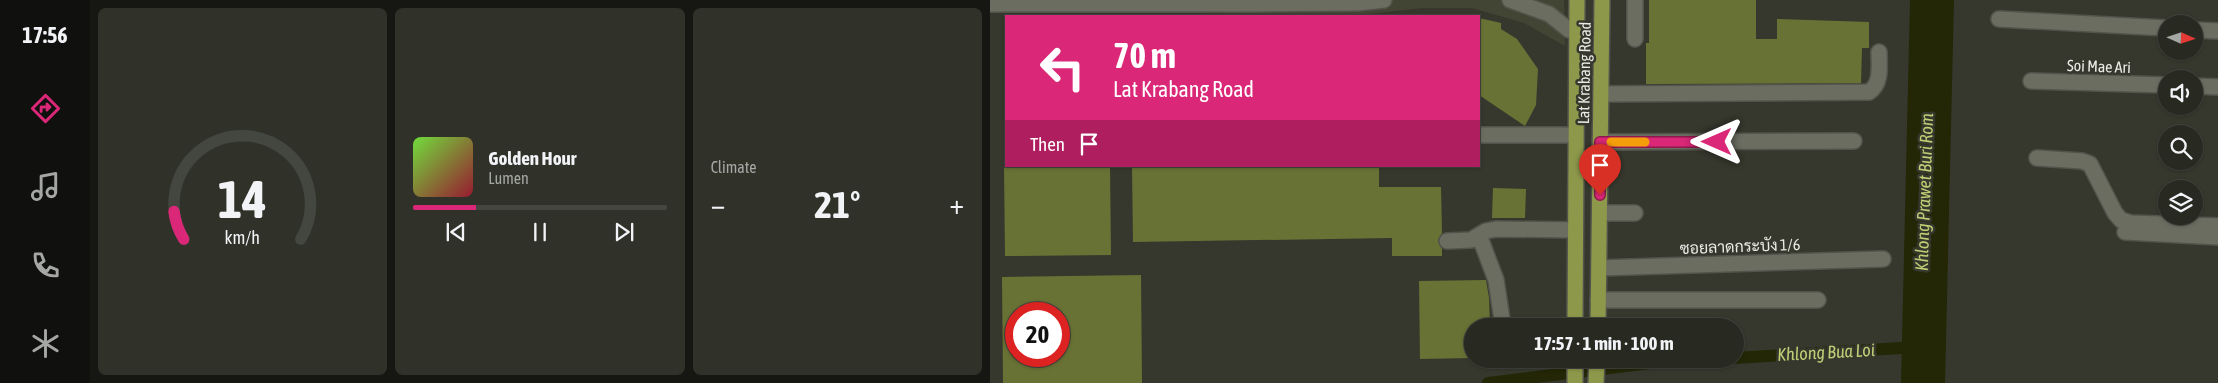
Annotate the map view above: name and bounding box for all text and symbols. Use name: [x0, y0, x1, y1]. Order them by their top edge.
north arrow: [2158, 15, 2202, 60]
map controls: [2158, 15, 2203, 225]
text: 17:56: [22, 22, 68, 48]
street label: Lat Krabang Road: [1574, 22, 1595, 124]
icon: left: [1030, 35, 1095, 100]
text: 70 m: [1113, 35, 1176, 75]
street label: Soi Mae Ari: [2067, 56, 2131, 76]
button: sound: [2158, 70, 2203, 115]
text: Lat Krabang Road: [1113, 76, 1254, 102]
icon: directions: [28, 91, 63, 126]
water label: Khlong Prawet Buri Rom: [1911, 113, 1937, 271]
position arrow: [1690, 115, 1742, 167]
button: search: [2158, 125, 2203, 170]
icon: arrive: [1075, 130, 1103, 158]
text: Then: [1030, 133, 1065, 155]
pin: [1579, 144, 1621, 195]
text: Golden Hour: [488, 147, 576, 169]
icon: arrive: [1586, 151, 1614, 179]
text: Climate: [711, 158, 756, 176]
icon: music: [28, 169, 63, 204]
text: 14: [218, 169, 267, 229]
text: Lumen: [488, 169, 529, 187]
button: layers: [2158, 180, 2203, 225]
text: 21°: [814, 183, 860, 226]
text: −: [711, 188, 725, 220]
text: +: [949, 188, 964, 220]
icon: previous: [442, 218, 470, 246]
icon: pause: [526, 218, 554, 246]
icon: next: [610, 218, 638, 246]
text: km/h: [225, 227, 260, 248]
street label: ซอยลาดกระบัง 1/6: [1679, 234, 1801, 257]
icon: phone: [28, 248, 63, 283]
speed limit sign: 20: [1005, 302, 1070, 367]
icon: climate: [28, 326, 63, 361]
text: 17:57 · 1 min · 100 m: [1534, 332, 1674, 354]
water label: Khlong Bua Loi: [1777, 339, 1875, 365]

